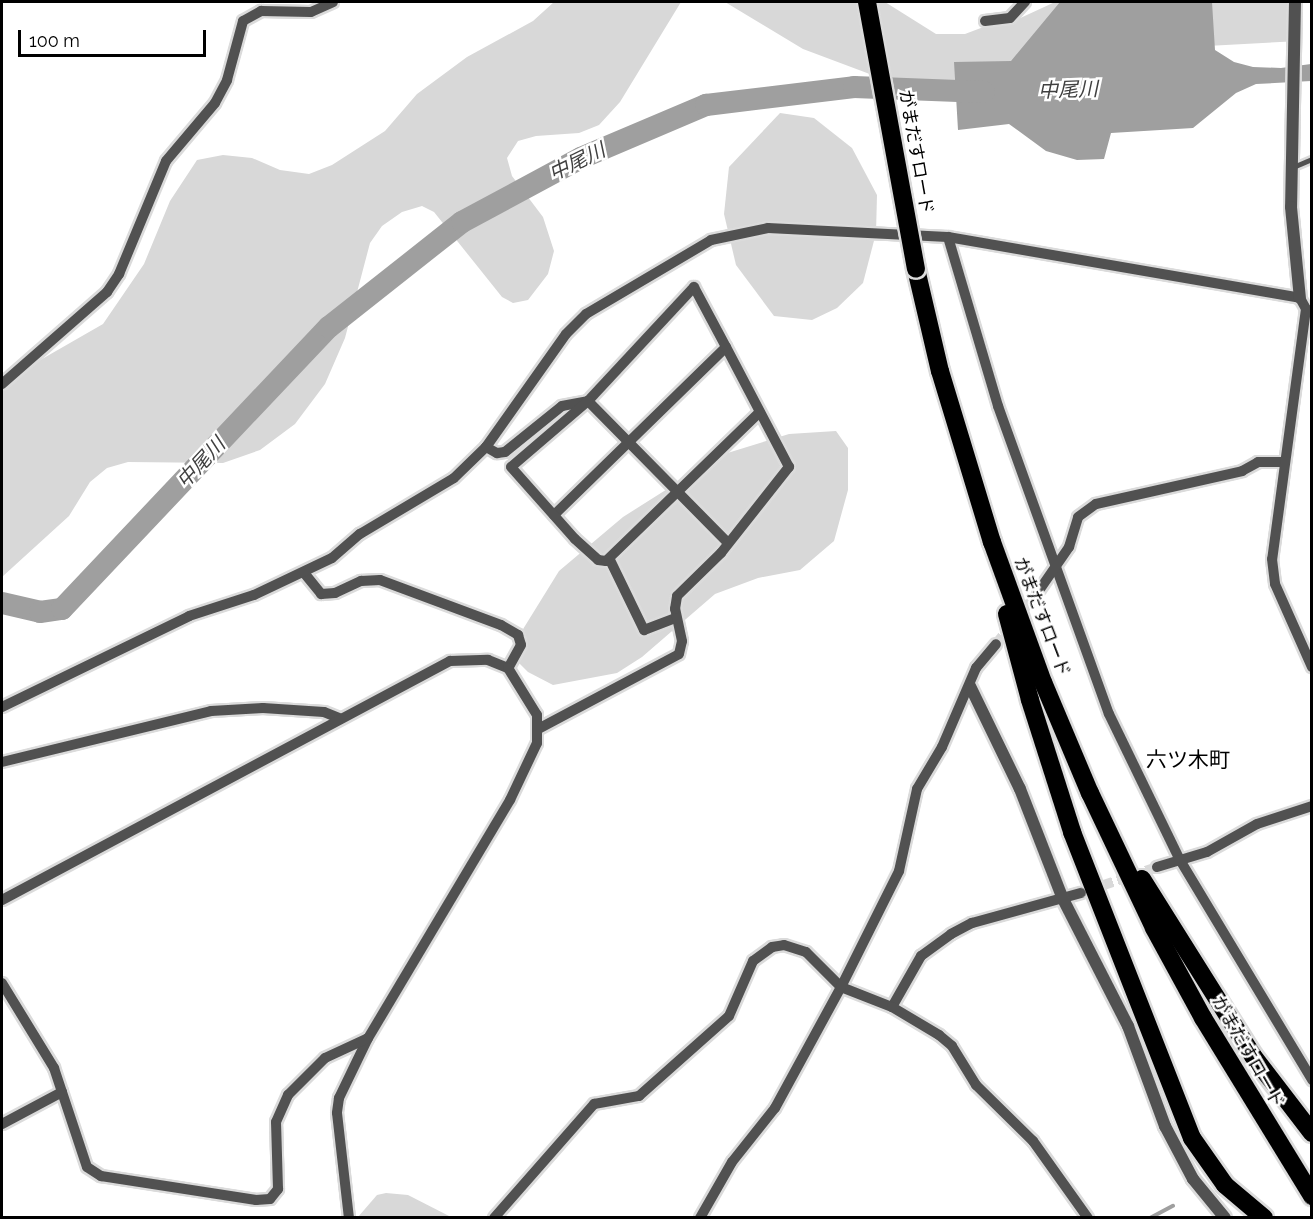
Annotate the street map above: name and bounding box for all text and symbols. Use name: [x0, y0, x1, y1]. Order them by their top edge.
scale bar: [21, 18, 208, 56]
text: 100 m: [29, 30, 80, 51]
water label: 中尾川: [1038, 77, 1098, 103]
street label: がまだすロード: [894, 88, 938, 216]
water label: 中尾川: [545, 138, 609, 186]
water label: 中尾川: [172, 433, 230, 493]
street label: がまだすロード: [1009, 554, 1075, 680]
district label: 六ツ木町: [1146, 747, 1230, 773]
street label: がまだすロード: [1207, 992, 1289, 1112]

